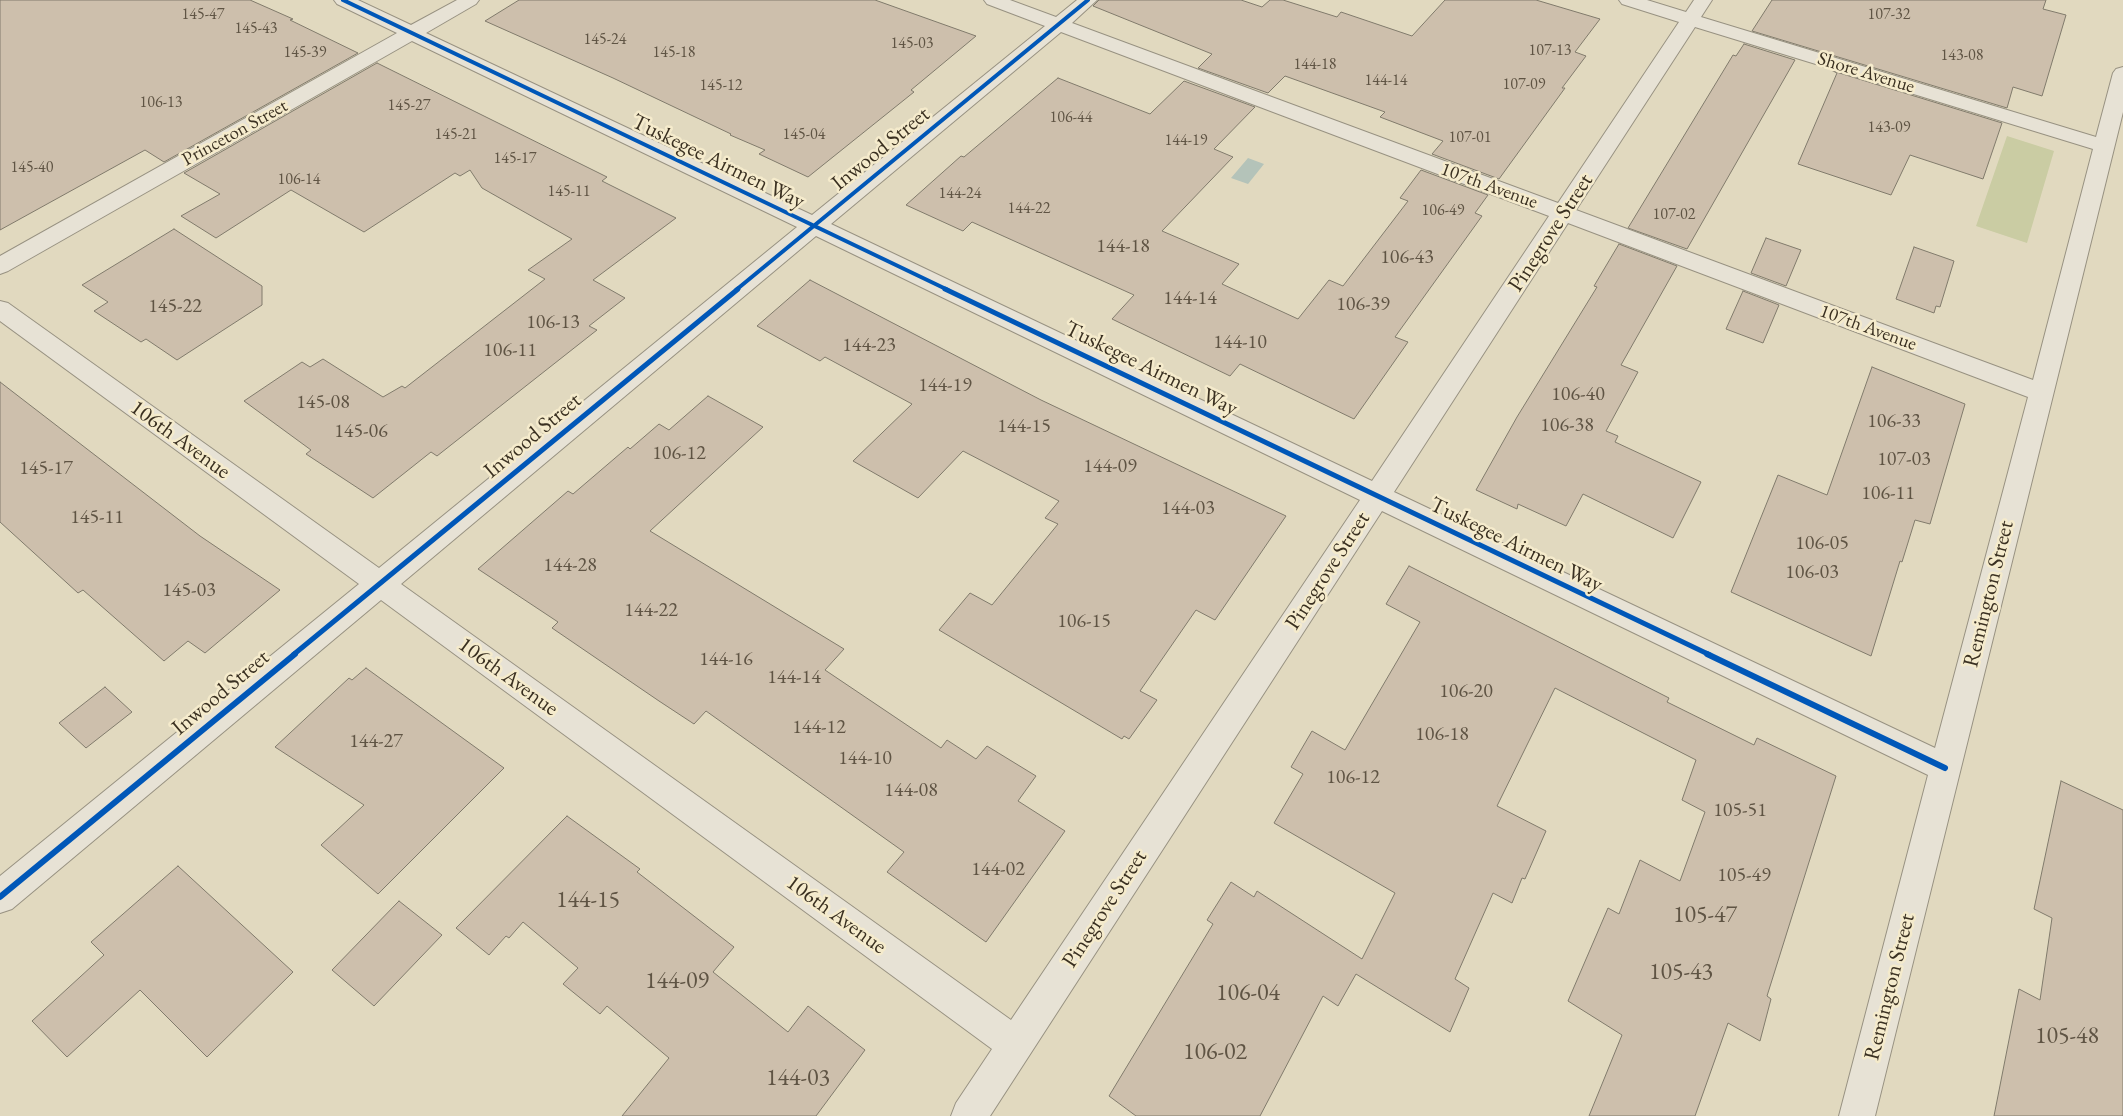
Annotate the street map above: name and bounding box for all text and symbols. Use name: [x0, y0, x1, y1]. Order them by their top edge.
house number: 145-47: [182, 5, 224, 25]
house number: 107-32: [1868, 5, 1910, 25]
house number: 145-43: [235, 19, 277, 39]
house number: 145-24: [584, 30, 626, 50]
house number: 145-03: [891, 34, 933, 54]
house number: 107-13: [1529, 41, 1571, 61]
house number: 145-39: [284, 43, 326, 63]
house number: 145-18: [653, 43, 695, 63]
house number: 143-08: [1941, 46, 1983, 66]
street label: Shore Avenue: [1815, 47, 1917, 99]
house number: 144-18: [1294, 55, 1336, 75]
house number: 144-14: [1365, 71, 1407, 91]
house number: 107-09: [1503, 75, 1545, 95]
house number: 145-12: [700, 76, 742, 96]
house number: 106-13: [140, 93, 182, 113]
street label: Princeton Street: [178, 95, 292, 171]
house number: 145-27: [388, 96, 430, 116]
street label: Inwood Street: [827, 101, 935, 197]
house number: 106-44: [1050, 108, 1092, 128]
street label: Tuskegee Airmen Way: [627, 109, 809, 215]
house number: 143-09: [1868, 118, 1910, 138]
house number: 145-21: [435, 125, 477, 145]
house number: 145-04: [783, 125, 825, 145]
house number: 107-01: [1449, 128, 1491, 148]
house number: 144-19: [1165, 131, 1207, 151]
house number: 145-17: [494, 149, 536, 169]
house number: 145-40: [11, 158, 53, 178]
street label: 107th Avenue: [1437, 158, 1541, 214]
street label: Pinegrove Street: [1503, 169, 1599, 297]
house number: 106-14: [278, 170, 320, 190]
house number: 145-11: [548, 182, 590, 202]
house number: 144-24: [939, 184, 981, 204]
house number: 144-22: [1008, 199, 1050, 219]
house number: 106-49: [1422, 201, 1464, 221]
house number: 107-02: [1653, 205, 1695, 225]
house number: 144-18: [1096, 235, 1150, 259]
house number: 106-43: [1380, 246, 1434, 270]
house number: 144-14: [1163, 287, 1217, 311]
house number: 106-39: [1336, 293, 1390, 317]
house number: 145-22: [148, 295, 202, 319]
street label: 107th Avenue: [1816, 300, 1920, 356]
house number: 106-13: [526, 311, 580, 335]
street label: Tuskegee Airmen Way: [1060, 316, 1242, 422]
house number: 144-10: [1213, 331, 1267, 355]
house number: 144-23: [842, 334, 896, 358]
house number: 106-11: [483, 339, 537, 363]
house number: 144-19: [918, 374, 972, 398]
house number: 106-40: [1551, 383, 1605, 407]
street label: Inwood Street: [479, 388, 587, 484]
house number: 145-08: [296, 391, 350, 415]
street label: 106th Avenue: [125, 395, 235, 485]
house number: 106-33: [1867, 410, 1921, 434]
house number: 106-38: [1540, 414, 1594, 438]
house number: 144-15: [997, 415, 1051, 439]
house number: 145-06: [334, 420, 388, 444]
house number: 106-12: [652, 442, 706, 466]
house number: 107-03: [1877, 448, 1931, 472]
house number: 144-09: [1083, 455, 1137, 479]
house number: 145-17: [19, 457, 73, 481]
house number: 106-11: [1861, 482, 1915, 506]
street label: Tuskegee Airmen Way: [1425, 492, 1607, 598]
house number: 144-03: [1161, 497, 1215, 521]
house number: 145-11: [70, 506, 124, 530]
street label: Pinegrove Street: [1280, 507, 1376, 635]
street label: Remington Street: [1958, 518, 2020, 670]
house number: 106-05: [1795, 532, 1849, 556]
house number: 144-28: [543, 554, 597, 578]
house number: 106-03: [1785, 561, 1839, 585]
house number: 145-03: [162, 579, 216, 603]
house number: 144-22: [624, 599, 678, 623]
house number: 106-15: [1057, 610, 1111, 634]
street label: 106th Avenue: [453, 632, 563, 722]
street label: Inwood Street: [167, 645, 275, 741]
house number: 144-16: [699, 648, 753, 672]
house number: 144-14: [767, 666, 821, 690]
house number: 106-20: [1439, 680, 1493, 704]
house number: 144-12: [792, 716, 846, 740]
house number: 106-18: [1415, 723, 1469, 747]
house number: 144-27: [349, 730, 403, 754]
house number: 144-10: [838, 747, 892, 771]
house number: 106-12: [1326, 766, 1380, 790]
house number: 144-08: [884, 779, 938, 803]
house number: 105-51: [1713, 799, 1767, 823]
street label: Pinegrove Street: [1057, 845, 1153, 973]
house number: 144-02: [971, 858, 1025, 882]
house number: 105-49: [1717, 864, 1771, 888]
street label: 106th Avenue: [781, 870, 891, 960]
house number: 144-15: [556, 886, 620, 914]
house number: 105-47: [1673, 901, 1737, 929]
street label: Remington Street: [1859, 911, 1921, 1063]
house number: 105-43: [1649, 958, 1713, 986]
house number: 144-09: [645, 967, 709, 995]
house number: 106-04: [1216, 979, 1280, 1007]
house number: 105-48: [2035, 1022, 2099, 1050]
house number: 106-02: [1183, 1038, 1247, 1066]
house number: 144-03: [766, 1064, 830, 1092]

